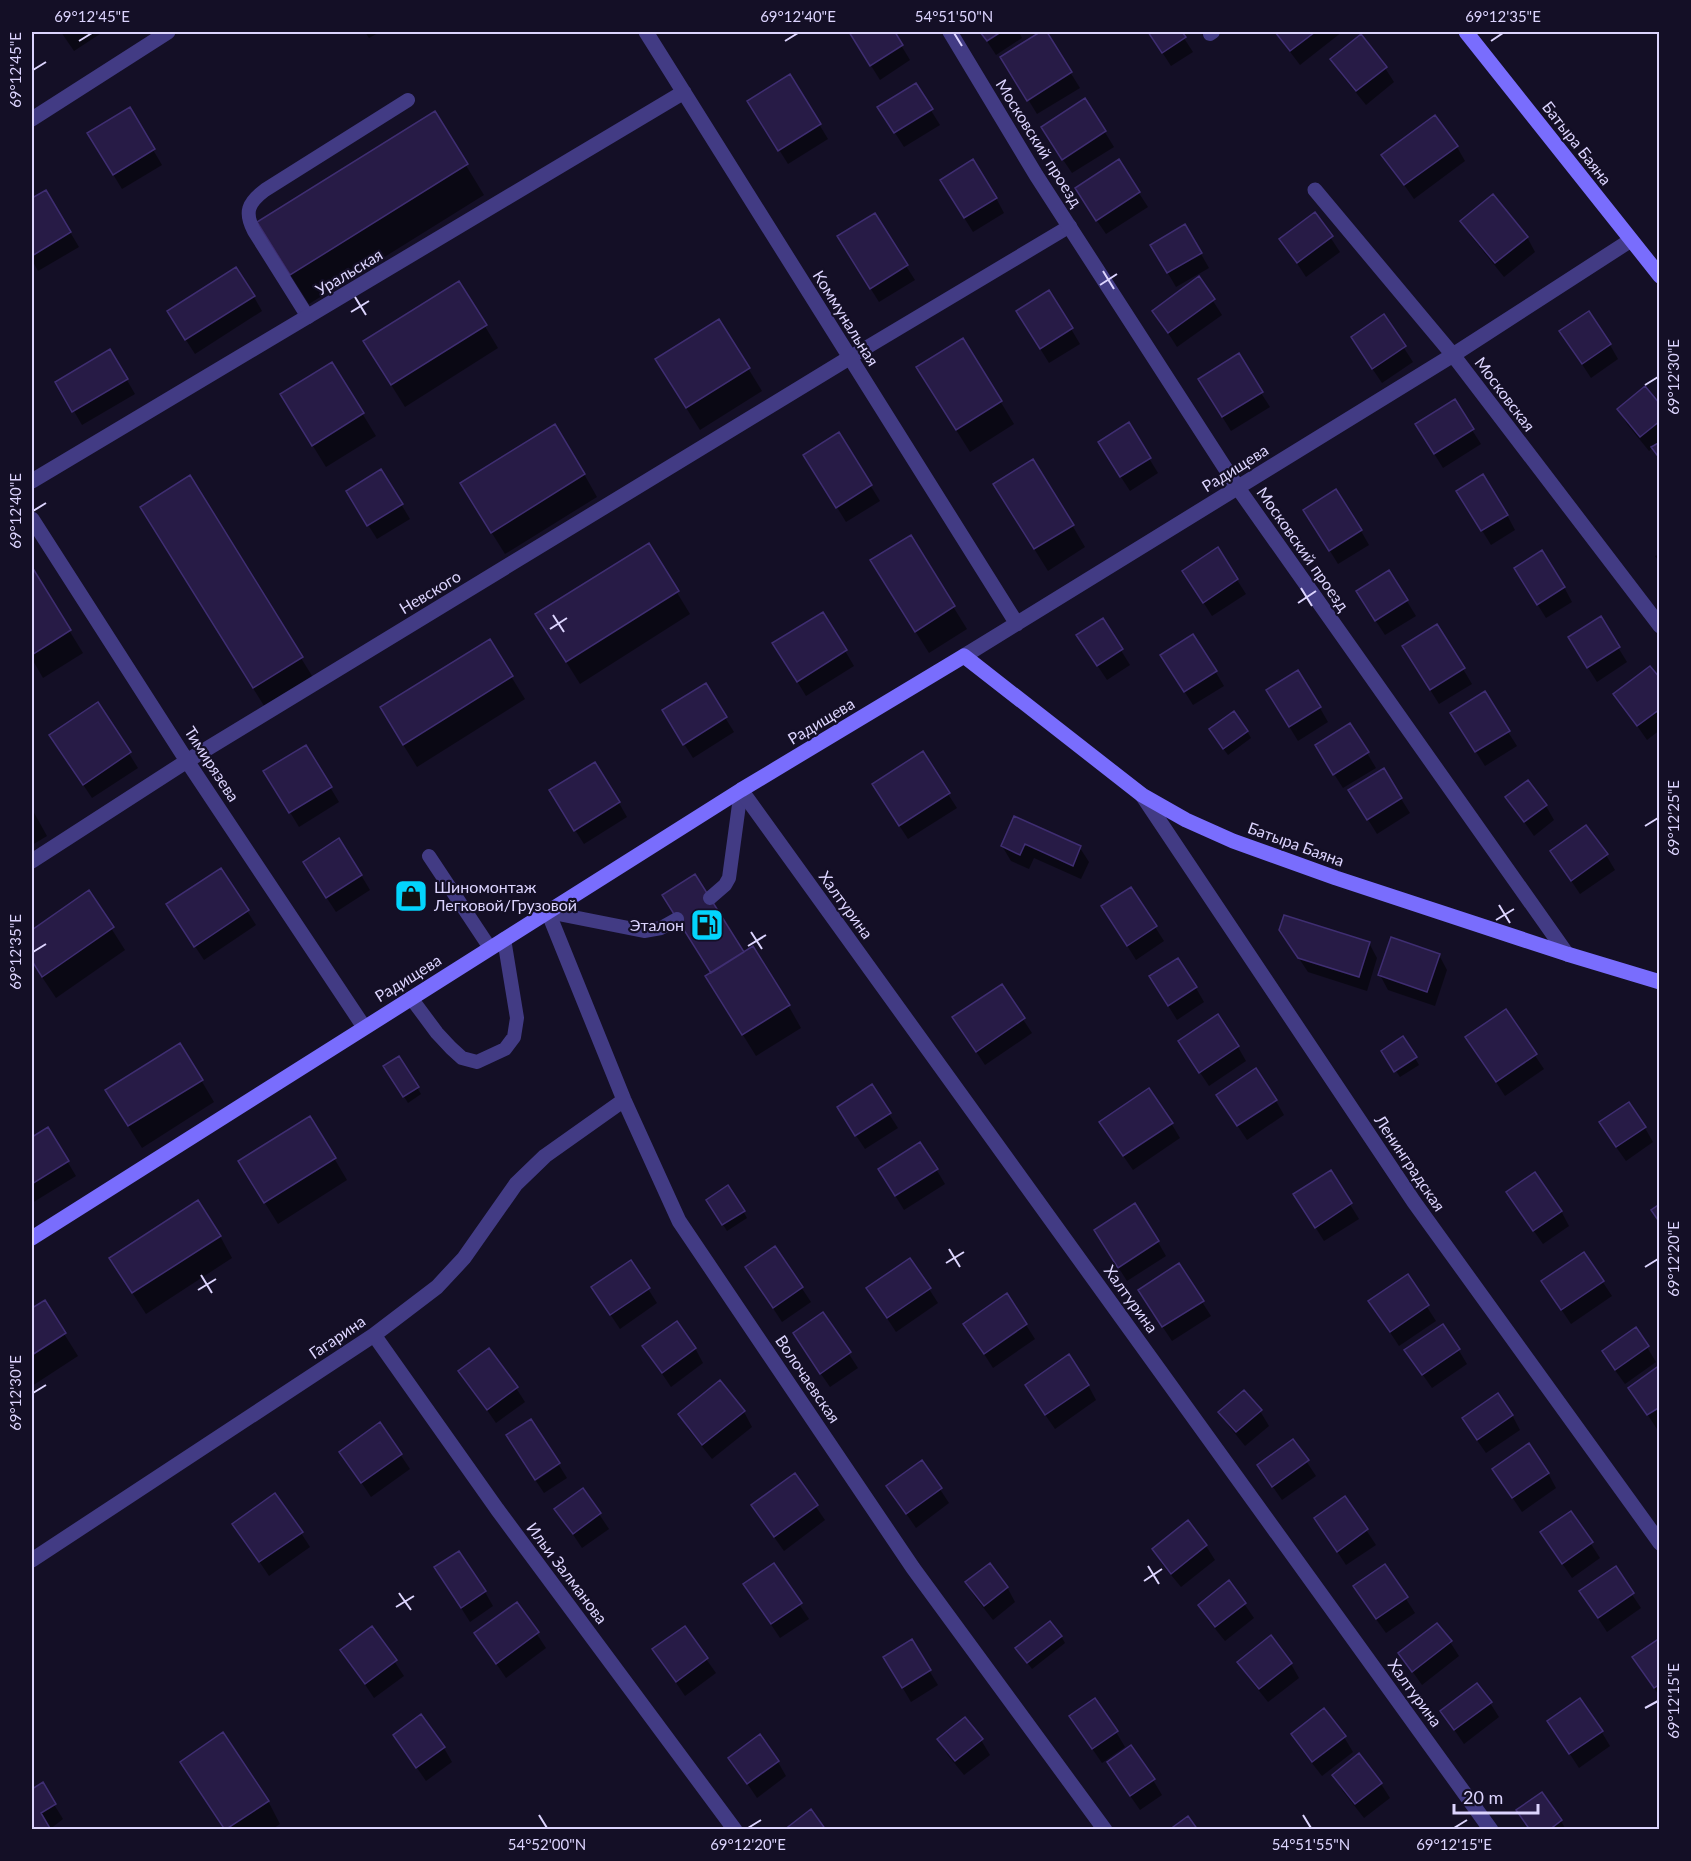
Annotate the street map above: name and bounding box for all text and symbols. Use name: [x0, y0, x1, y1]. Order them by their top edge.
text: 69°12'45"E: [54, 7, 130, 25]
text: 69°12'40"E: [760, 7, 836, 25]
text: 54°51'50"N: [915, 7, 993, 25]
text: 69°12'35"E: [1465, 7, 1541, 25]
text: 69°12'45"E: [6, 32, 24, 108]
street label: Московский проезд: [992, 75, 1087, 210]
street label: Батыра Баяна: [1539, 97, 1616, 188]
street label: Уральская: [312, 244, 386, 299]
street label: Коммунальная: [810, 267, 883, 369]
text: 69°12'30"E: [1664, 339, 1682, 415]
street label: Московская: [1471, 353, 1539, 435]
street label: Радищева: [1198, 440, 1271, 495]
text: 69°12'40"E: [6, 473, 24, 549]
street label: Московский проезд: [1253, 483, 1353, 615]
street label: Невского: [396, 566, 464, 617]
street label: Радищева: [784, 693, 858, 748]
street label: Тимирязева: [181, 723, 244, 805]
text: 69°12'25"E: [1664, 780, 1682, 856]
street label: Батыра Баяна: [1245, 817, 1347, 870]
street label: Халтурина: [815, 867, 877, 942]
place label: Шиномонтаж Легковой/Грузовой: [433, 877, 577, 914]
shop icon: Шиномонтаж Легковой/Грузовой: [393, 878, 429, 914]
fuel station icon: Эталон: [689, 907, 725, 943]
text: 69°12'35"E: [6, 914, 24, 990]
place label: Эталон: [630, 915, 684, 934]
street label: Радищева: [371, 950, 444, 1005]
street label: Ленинградская: [1371, 1110, 1450, 1214]
text: 69°12'20"E: [1664, 1221, 1682, 1297]
street label: Халтурина: [1100, 1261, 1162, 1336]
street label: Гагарина: [305, 1311, 368, 1362]
street label: Волочаевская: [772, 1331, 845, 1426]
text: 69°12'30"E: [6, 1355, 24, 1431]
street label: Ильи Залманова: [523, 1518, 612, 1627]
street label: Халтурина: [1384, 1655, 1446, 1730]
text: 69°12'15"E: [1664, 1663, 1682, 1739]
scale bar: [1454, 1777, 1538, 1815]
text: 20 m: [1463, 1786, 1503, 1808]
text: 54°52'00"N: [508, 1835, 586, 1853]
text: 69°12'20"E: [710, 1835, 786, 1853]
text: 54°51'55"N: [1272, 1835, 1350, 1853]
text: 69°12'15"E: [1416, 1835, 1492, 1853]

